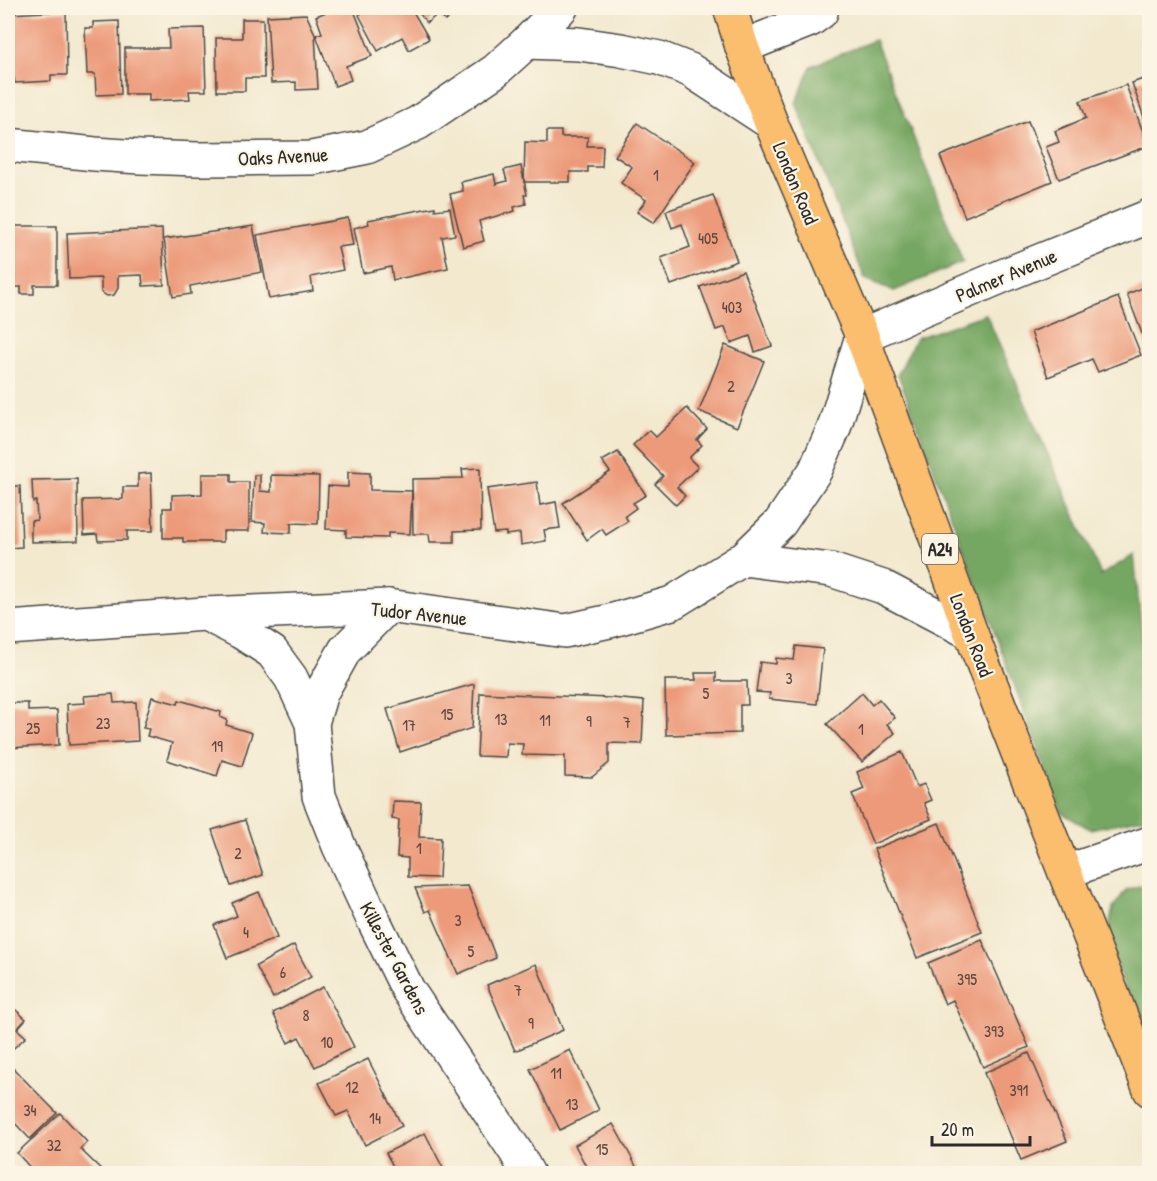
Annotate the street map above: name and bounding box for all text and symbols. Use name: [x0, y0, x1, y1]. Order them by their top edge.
street label: London Road: [767, 138, 825, 228]
street label: Oaks Avenue: [237, 140, 329, 172]
house number: 1: [653, 164, 659, 186]
house number: 405: [698, 227, 718, 249]
street label: Palmer Avenue: [951, 242, 1061, 308]
house number: 403: [722, 296, 742, 318]
house number: 2: [727, 375, 735, 397]
road number: A24: [922, 534, 958, 564]
street label: London Road: [944, 590, 1000, 681]
street label: Tudor Avenue: [370, 595, 468, 631]
house number: 3: [785, 667, 793, 689]
house number: 5: [703, 682, 710, 704]
house number: 15: [441, 703, 454, 725]
house number: 13: [495, 708, 507, 730]
house number: 11: [539, 709, 551, 731]
house number: 9: [586, 710, 592, 732]
house number: 7: [623, 711, 631, 733]
house number: 23: [96, 712, 110, 734]
house number: 17: [402, 714, 416, 736]
house number: 25: [26, 717, 40, 739]
house number: 1: [858, 718, 864, 740]
house number: 19: [211, 735, 223, 757]
house number: 1: [416, 837, 422, 859]
house number: 2: [234, 842, 242, 864]
street label: Killester Gardens: [354, 897, 436, 1019]
house number: 3: [454, 909, 462, 931]
house number: 4: [243, 921, 249, 943]
house number: 5: [468, 940, 475, 962]
house number: 6: [280, 961, 286, 983]
house number: 395: [957, 968, 977, 990]
house number: 7: [514, 979, 522, 1001]
house number: 8: [303, 1004, 310, 1026]
house number: 9: [528, 1012, 534, 1034]
house number: 393: [984, 1020, 1004, 1042]
house number: 10: [321, 1031, 333, 1053]
house number: 11: [550, 1062, 562, 1084]
house number: 12: [345, 1076, 359, 1098]
house number: 391: [1010, 1079, 1029, 1101]
house number: 13: [566, 1093, 578, 1115]
house number: 34: [23, 1099, 37, 1121]
house number: 14: [369, 1107, 381, 1129]
scale bar: [932, 1109, 1030, 1147]
text: 20 m: [941, 1117, 974, 1142]
house number: 32: [47, 1134, 62, 1156]
house number: 15: [596, 1138, 609, 1160]

